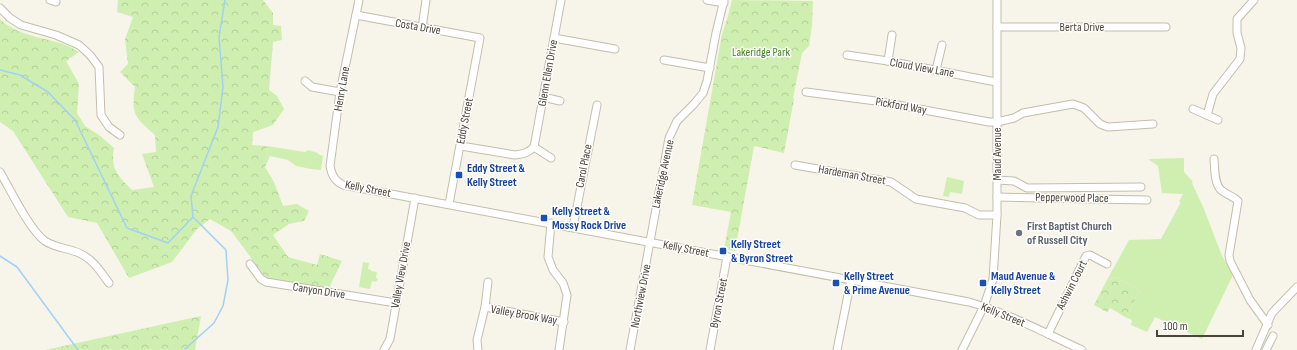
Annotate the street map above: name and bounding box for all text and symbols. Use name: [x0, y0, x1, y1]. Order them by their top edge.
street label: Costa Drive: [394, 16, 442, 38]
street label: Berta Drive: [1060, 20, 1105, 35]
street label: Glenn Ellen Drive: [535, 38, 561, 108]
park label: Lakeridge Park: [732, 45, 790, 60]
street label: Cloud View Lane: [889, 55, 955, 81]
street label: Henry Lane: [331, 65, 353, 113]
street label: Pickford Way: [874, 94, 928, 118]
street label: Eddy Street: [453, 96, 477, 145]
street label: Maud Avenue: [990, 127, 1005, 181]
street label: Lakeridge Avenue: [648, 138, 678, 210]
street label: Carol Place: [572, 143, 596, 189]
place label: Eddy Street & Kelly Street: [467, 161, 525, 190]
street label: Hardeman Street: [817, 162, 887, 188]
marker: Eddy Street & Kelly Street: [454, 170, 464, 180]
street label: Kelly Street: [344, 177, 393, 201]
street label: Pepperwood Place: [1035, 190, 1109, 206]
place label: Kelly Street & Mossy Rock Drive: [552, 204, 626, 233]
marker: Kelly Street & Mossy Rock Drive: [539, 213, 549, 223]
place label: First Baptist Church of Russell City: [1027, 219, 1112, 248]
marker: First Baptist Church of Russell City: [1014, 228, 1024, 238]
street label: Kelly Street: [662, 237, 711, 261]
place label: Kelly Street & Byron Street: [731, 237, 793, 266]
street label: Valley View Drive: [388, 240, 414, 309]
marker: Kelly Street & Byron Street: [718, 246, 728, 256]
street label: Ashwin Court: [1053, 257, 1091, 313]
street label: Northview Drive: [627, 263, 655, 329]
place label: Kelly Street & Prime Avenue: [844, 269, 910, 298]
place label: Maud Avenue & Kelly Street: [991, 269, 1056, 298]
street label: Byron Street: [707, 276, 731, 329]
marker: Kelly Street & Prime Avenue: [831, 278, 841, 288]
marker: Maud Avenue & Kelly Street: [978, 278, 988, 288]
street label: Canyon Drive: [292, 279, 346, 303]
street label: Kelly Street: [979, 299, 1028, 331]
street label: Valley Brook Way: [490, 302, 559, 328]
scale bar: [1157, 312, 1243, 338]
text: 100 m: [1163, 319, 1188, 334]

